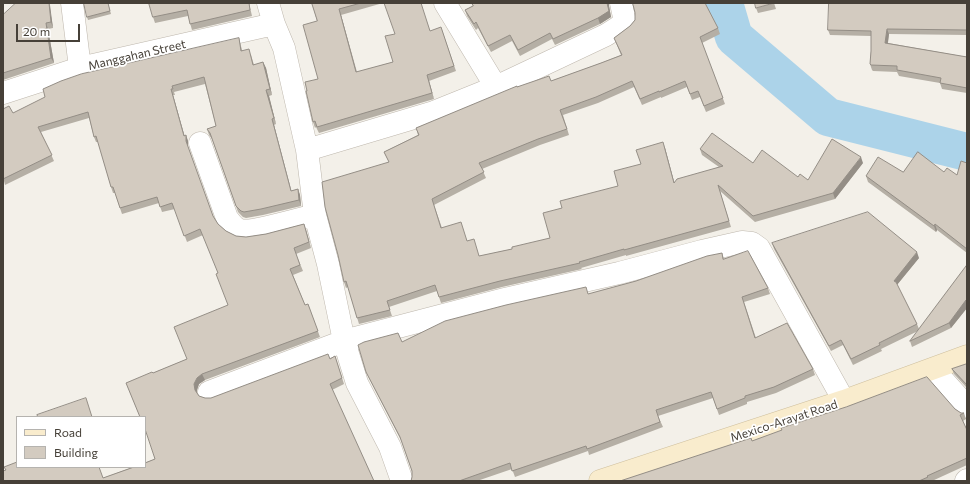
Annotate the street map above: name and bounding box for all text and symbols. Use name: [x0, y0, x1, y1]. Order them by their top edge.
scale bar: [18, 16, 82, 42]
text: 20 m: [23, 24, 50, 38]
street label: Manggahan Street: [87, 37, 187, 73]
street label: Mexico-Arayat Road: [729, 397, 839, 445]
legend: [16, 416, 146, 468]
text: Road: [54, 425, 82, 439]
text: Building: [54, 445, 98, 459]

